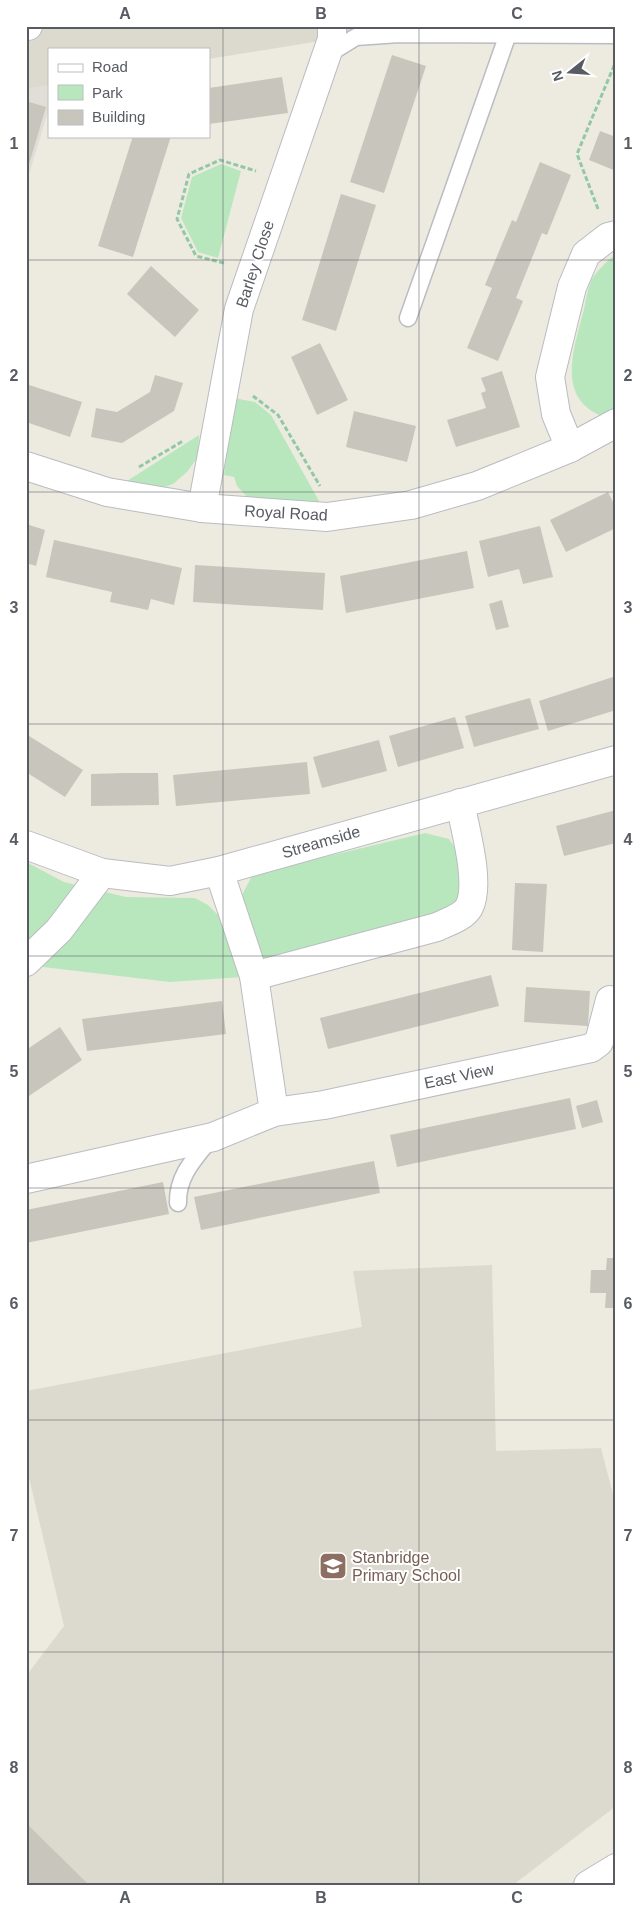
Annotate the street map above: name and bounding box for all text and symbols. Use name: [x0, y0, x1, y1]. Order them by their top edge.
text: A: [119, 5, 131, 22]
text: B: [315, 5, 327, 22]
text: C: [511, 5, 523, 22]
legend: [48, 48, 210, 138]
north arrow: [544, 48, 594, 98]
text: Road: [92, 58, 128, 75]
text: N: [548, 69, 567, 83]
text: Park: [92, 84, 123, 101]
text: Building: [92, 108, 145, 125]
text: 1: [10, 135, 19, 152]
text: 1: [624, 135, 633, 152]
street label: Barley Close: [233, 218, 277, 310]
text: 2: [10, 367, 19, 384]
text: 2: [624, 367, 633, 384]
street label: Royal Road: [244, 502, 328, 524]
text: 3: [10, 599, 19, 616]
text: 3: [624, 599, 633, 616]
street label: Streamside: [280, 823, 362, 861]
text: 4: [10, 831, 19, 848]
text: 4: [624, 831, 633, 848]
street label: East View: [423, 1060, 496, 1092]
text: 5: [10, 1063, 19, 1080]
text: 5: [624, 1063, 633, 1080]
text: 6: [10, 1295, 19, 1312]
text: 6: [624, 1295, 633, 1312]
text: 7: [10, 1527, 19, 1544]
text: 7: [624, 1527, 633, 1544]
place label: Stanbridge Primary School: [352, 1549, 460, 1584]
school or university icon: Stanbridge Primary School: [318, 1551, 348, 1581]
text: 8: [10, 1759, 19, 1776]
text: 8: [624, 1759, 633, 1776]
text: A: [119, 1889, 131, 1906]
text: B: [315, 1889, 327, 1906]
text: C: [511, 1889, 523, 1906]

